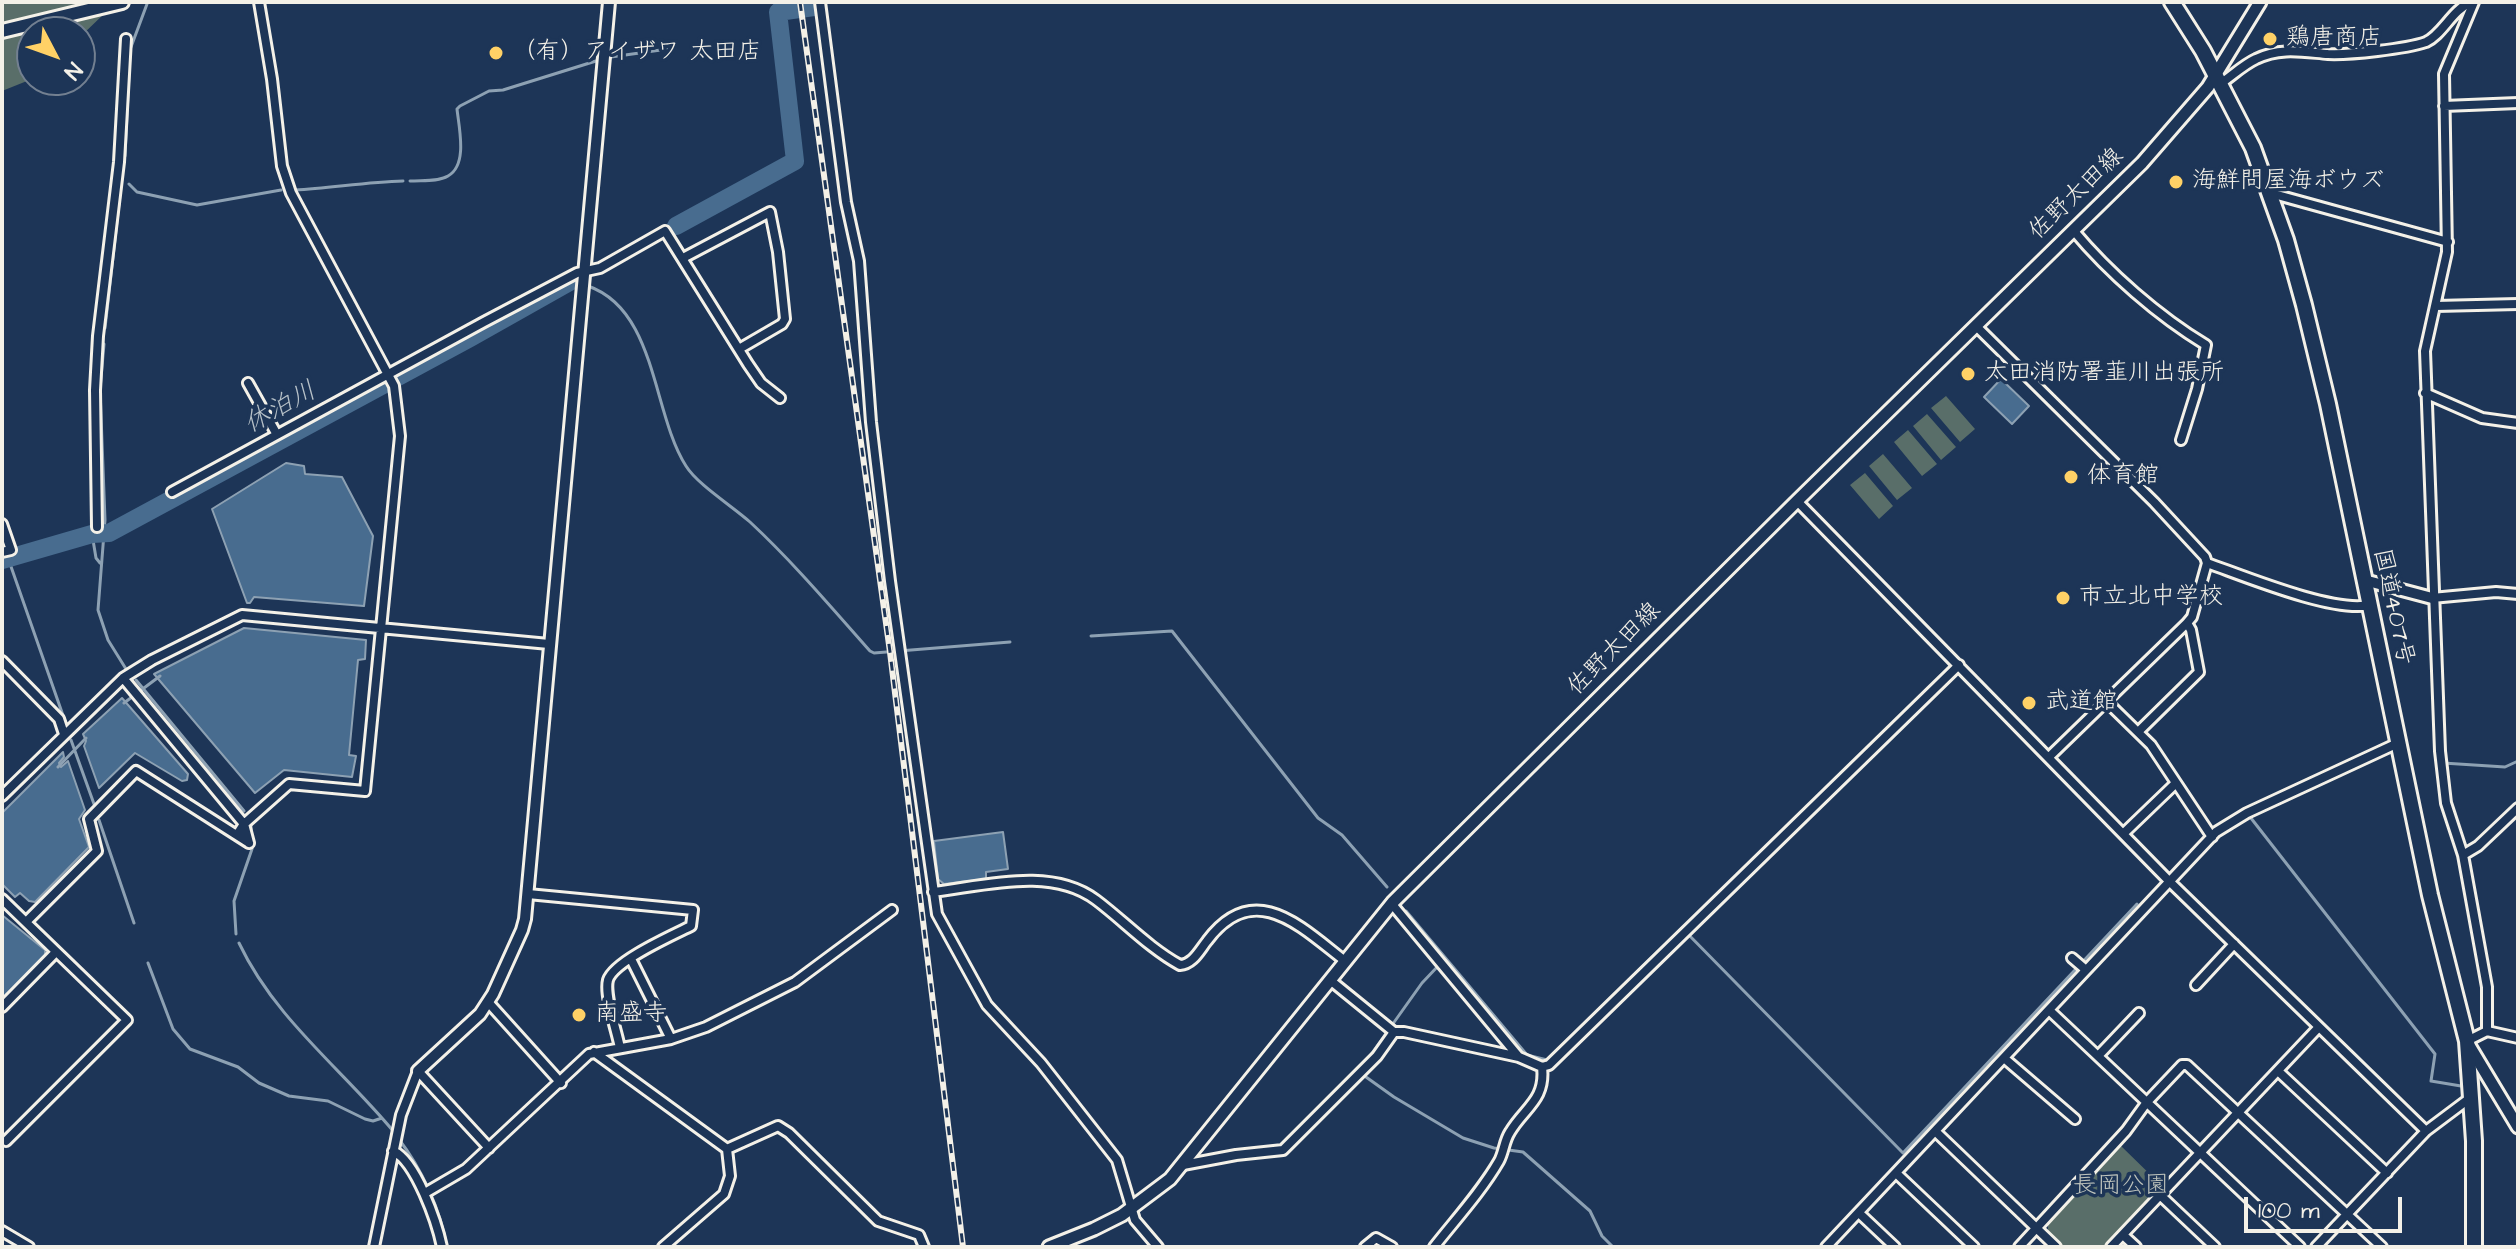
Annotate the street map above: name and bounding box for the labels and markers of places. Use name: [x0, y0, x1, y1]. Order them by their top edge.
place label: 鶏唐商店: [2286, 25, 2382, 53]
marker: 鶏唐商店: [2261, 30, 2279, 48]
place label: （有）アイザワ 太田店: [512, 39, 762, 67]
marker: （有）アイザワ 太田店: [487, 44, 505, 62]
place label: 海鮮問屋海ボウズ: [2192, 168, 2384, 196]
marker: 海鮮問屋海ボウズ: [2167, 173, 2185, 191]
place label: 太田消防署韮川出張所: [1984, 360, 2224, 388]
marker: 太田消防署韮川出張所: [1959, 365, 1977, 383]
place label: 体育館: [2087, 463, 2159, 491]
marker: 体育館: [2062, 468, 2080, 486]
place label: 市立北中学校: [2079, 584, 2223, 612]
marker: 市立北中学校: [2054, 589, 2072, 607]
place label: 武道館: [2045, 689, 2117, 717]
marker: 武道館: [2020, 694, 2038, 712]
place label: 南盛寺: [595, 1001, 667, 1029]
marker: 南盛寺: [570, 1006, 588, 1024]

